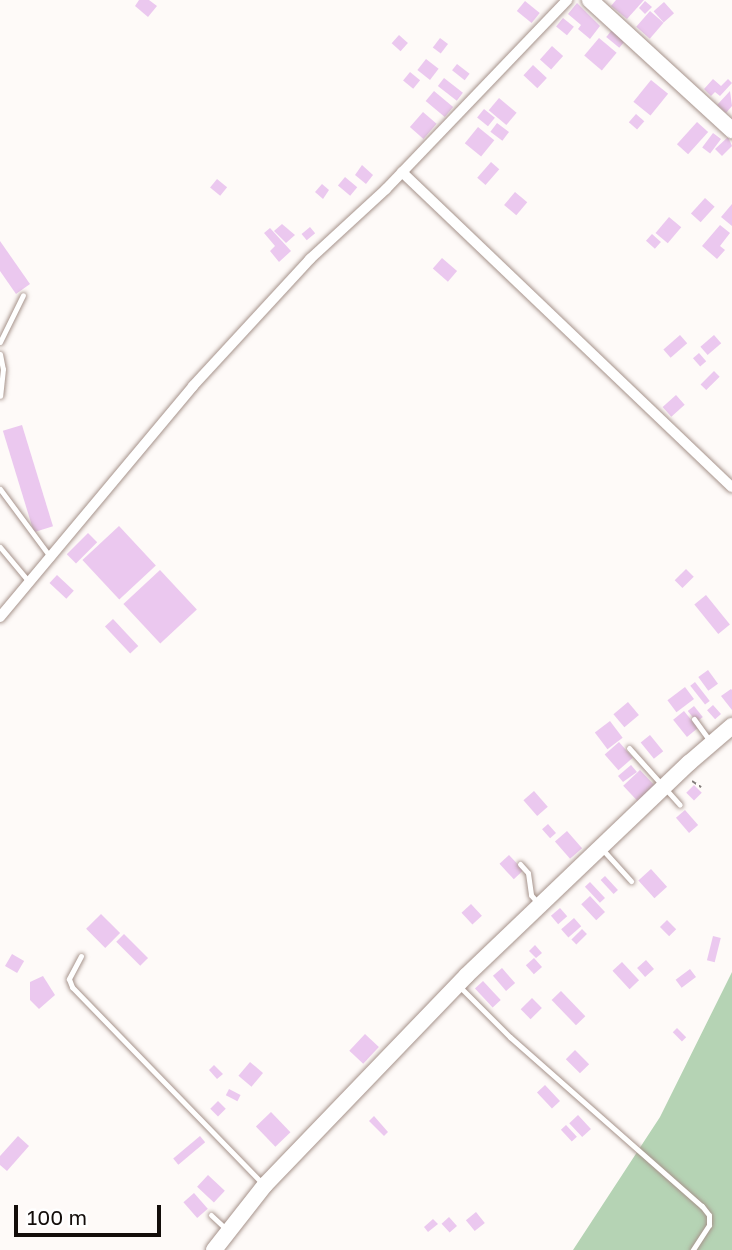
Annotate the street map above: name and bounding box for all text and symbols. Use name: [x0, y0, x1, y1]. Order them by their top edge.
scale bar: [18, 1190, 164, 1234]
text: 100 m: [27, 1204, 87, 1230]

